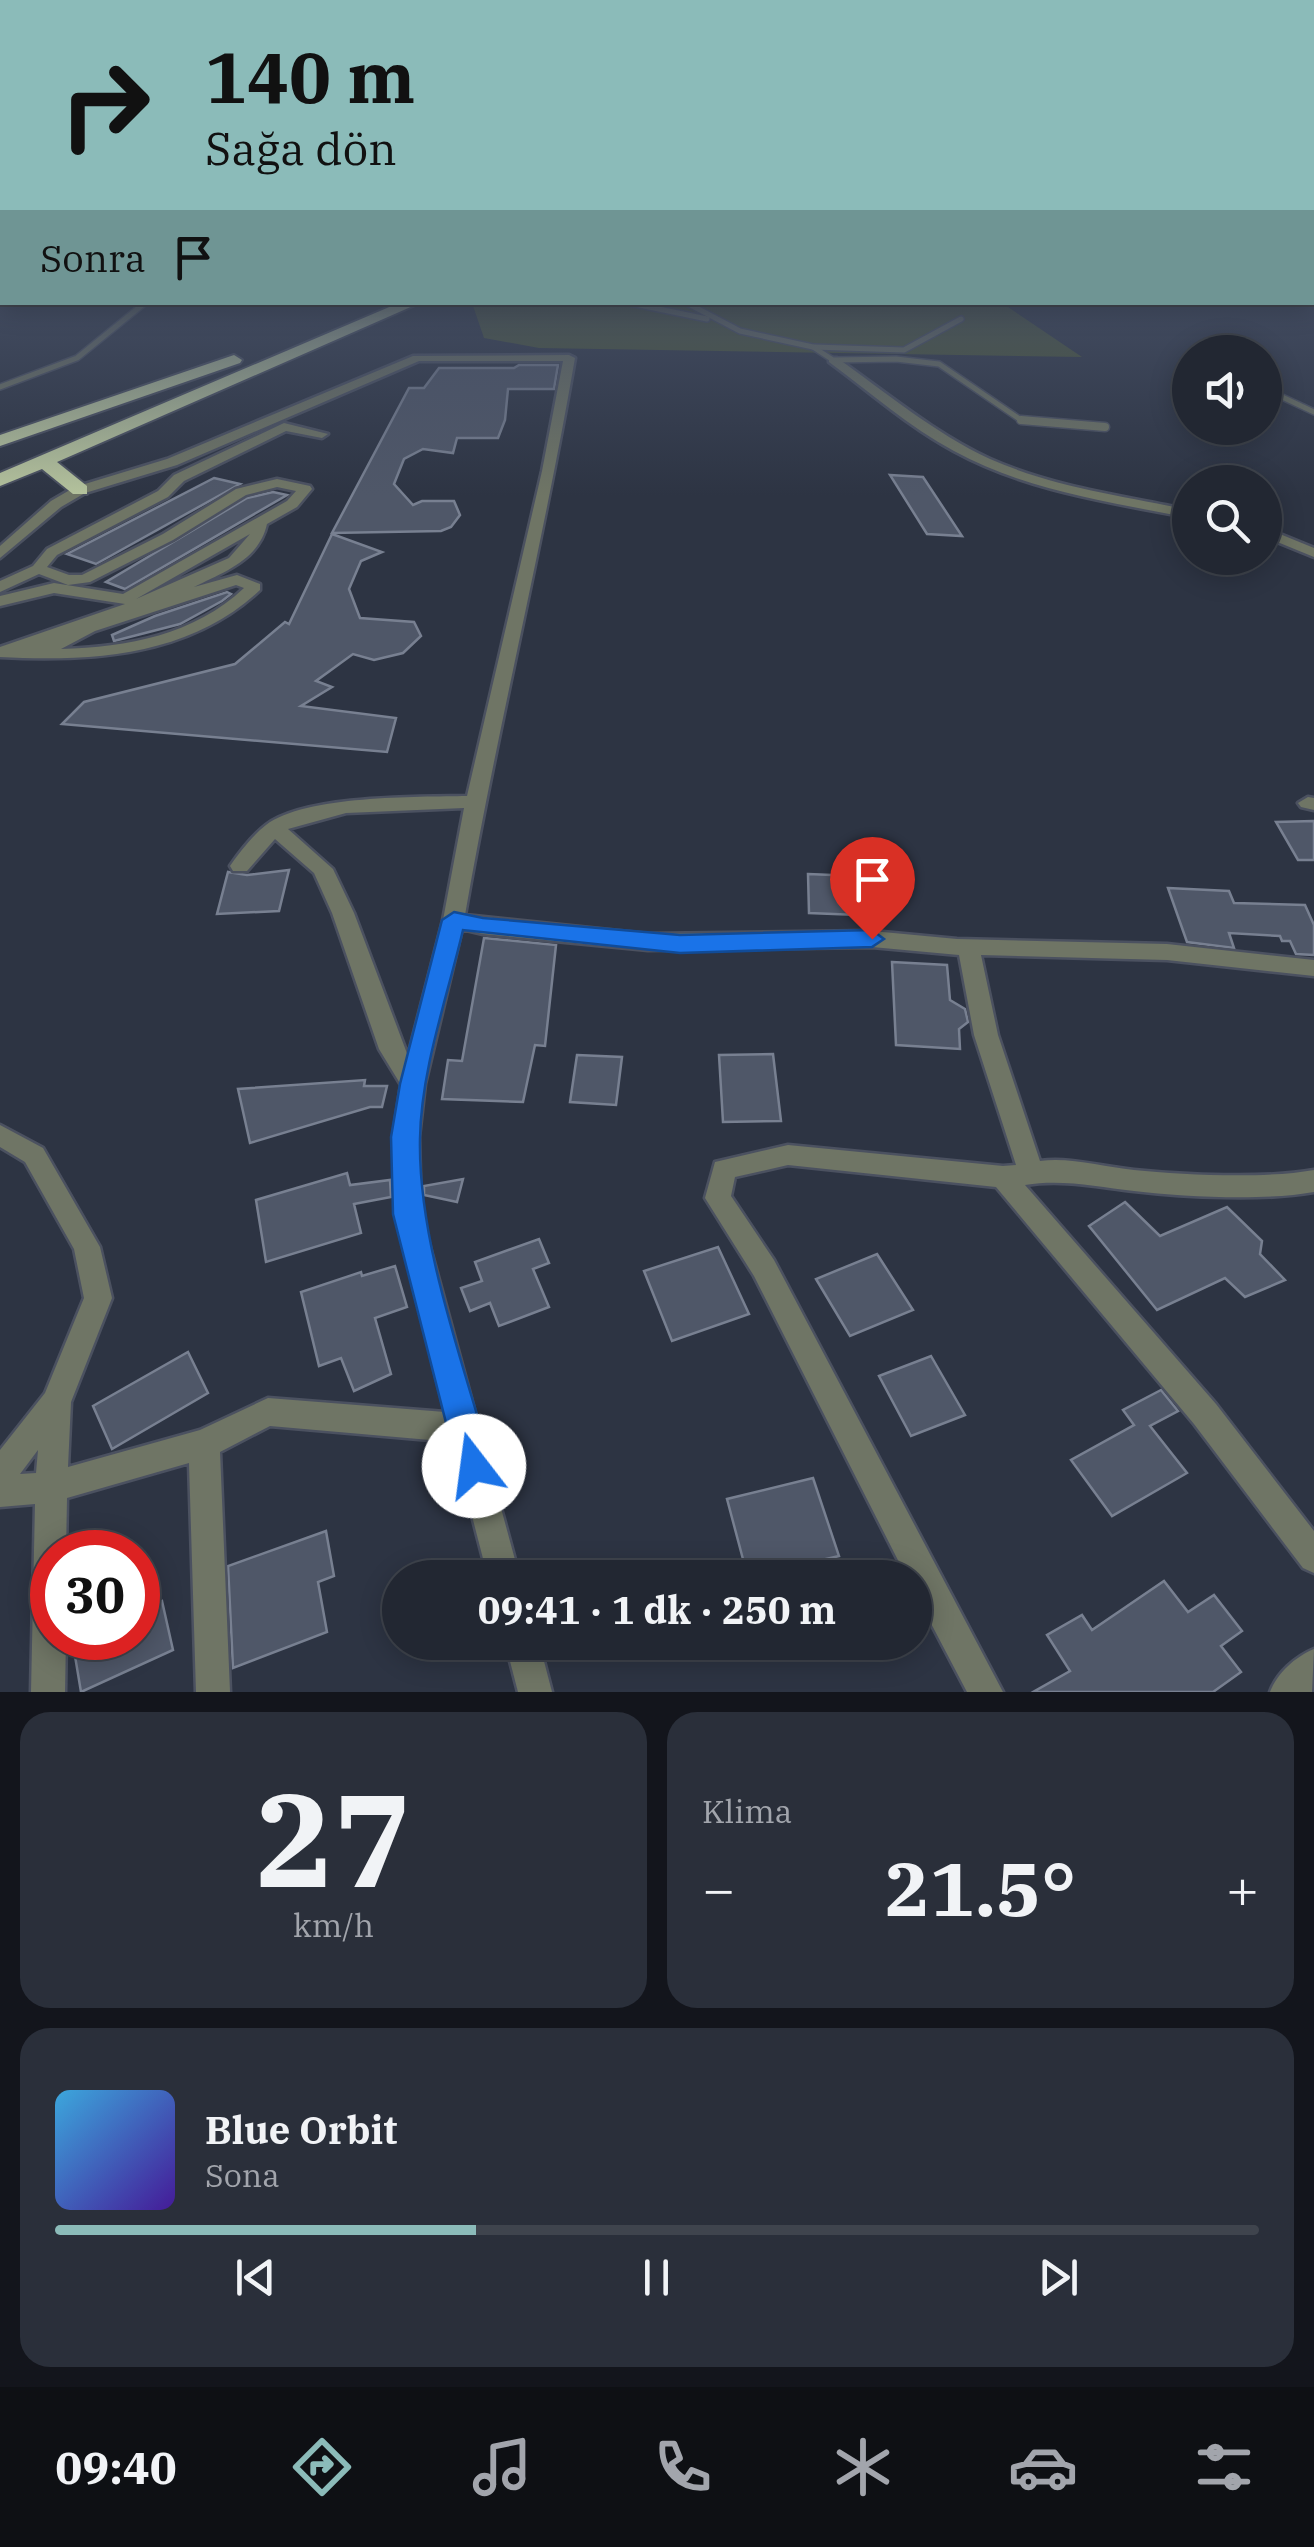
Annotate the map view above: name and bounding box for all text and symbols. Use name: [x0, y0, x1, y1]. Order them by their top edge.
text: 140 m: [205, 31, 415, 122]
icon: right: [40, 40, 170, 170]
text: Sağa dön: [205, 119, 397, 177]
icon: arrive: [166, 230, 221, 285]
text: Sonra: [40, 233, 146, 282]
map controls: [1172, 335, 1282, 575]
button: sound: [1172, 335, 1282, 445]
button: search: [1172, 465, 1282, 575]
pin: [830, 837, 915, 940]
icon: arrive: [845, 852, 900, 907]
position arrow: [422, 1414, 526, 1518]
speed limit sign: 30: [30, 1530, 160, 1660]
text: 09:41 · 1 dk · 250 m: [478, 1585, 836, 1634]
text: 27: [255, 1754, 412, 1923]
text: Klima: [702, 1790, 792, 1832]
text: 21.5°: [885, 1839, 1076, 1937]
text: −: [702, 1853, 735, 1924]
text: +: [1226, 1853, 1259, 1924]
text: km/h: [293, 1904, 374, 1946]
text: Blue Orbit: [205, 2105, 397, 2154]
text: Sona: [205, 2154, 280, 2196]
icon: previous: [228, 2250, 283, 2305]
icon: pause: [629, 2250, 684, 2305]
icon: next: [1031, 2250, 1086, 2305]
icon: directions: [287, 2432, 357, 2502]
icon: music: [467, 2432, 537, 2502]
icon: phone: [648, 2432, 718, 2502]
icon: climate: [828, 2432, 898, 2502]
icon: car: [1008, 2432, 1078, 2502]
icon: filters: [1189, 2432, 1259, 2502]
text: 09:40: [55, 2438, 177, 2496]

